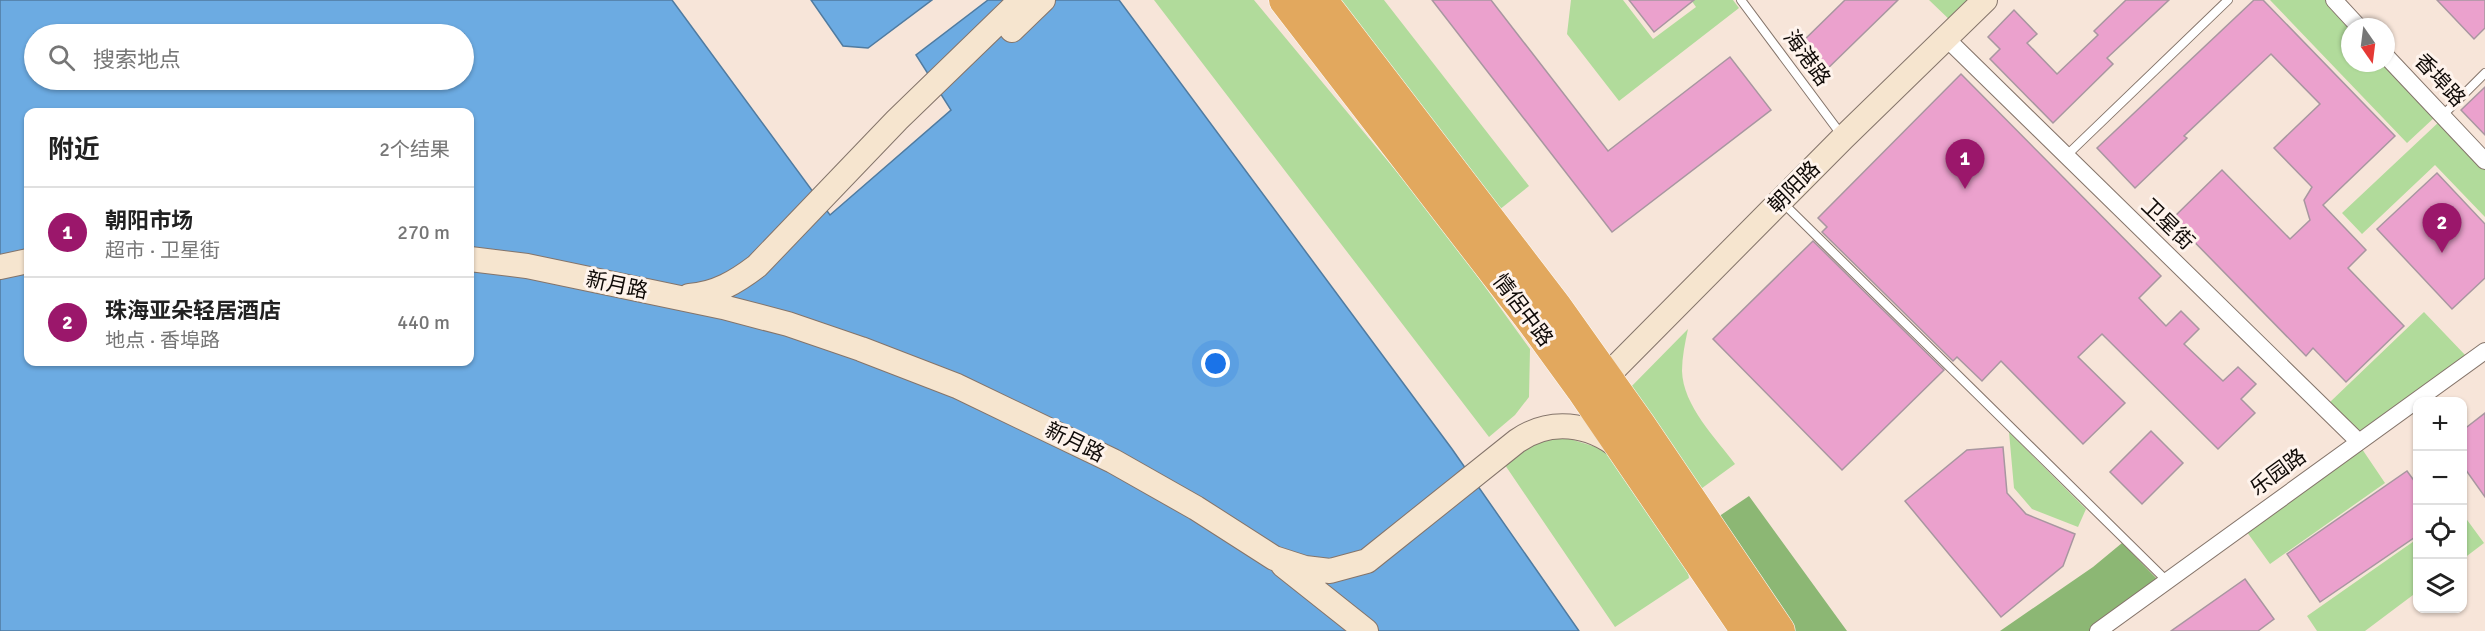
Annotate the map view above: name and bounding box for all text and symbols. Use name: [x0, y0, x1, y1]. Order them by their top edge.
north arrow: [2341, 18, 2395, 72]
search box: [24, 24, 474, 90]
street label: 海港路: [1778, 25, 1836, 91]
icon: search: [45, 41, 78, 74]
text: 搜索地点: [93, 46, 181, 73]
street label: 香埠路: [2409, 48, 2471, 112]
text: 附近: [48, 134, 100, 166]
text: 2个结果: [379, 137, 450, 162]
pin: 1: [1946, 140, 1984, 189]
street label: 朝阳路: [1763, 156, 1825, 218]
street label: 卫星街: [2136, 193, 2200, 255]
pin: 2: [2422, 204, 2462, 253]
text: 朝阳市场: [105, 207, 193, 234]
text: 1: [62, 220, 73, 245]
text: 270 m: [397, 220, 450, 245]
text: 超市 · 卫星街: [105, 238, 220, 263]
street label: 新月路: [583, 266, 651, 304]
street label: 情侶中路: [1487, 269, 1559, 351]
text: 珠海亚朵轻居酒店: [105, 297, 281, 324]
text: 2: [62, 310, 73, 335]
text: 440 m: [397, 310, 450, 335]
text: 地点 · 香埠路: [105, 328, 220, 353]
your location: [1201, 349, 1230, 378]
map controls: [2413, 397, 2467, 613]
button: +: [2413, 397, 2467, 451]
street label: 新月路: [1041, 417, 1109, 467]
street label: 乐园路: [2245, 443, 2311, 501]
button: −: [2413, 451, 2467, 505]
button: locate: [2413, 505, 2467, 559]
button: layers: [2413, 559, 2467, 613]

